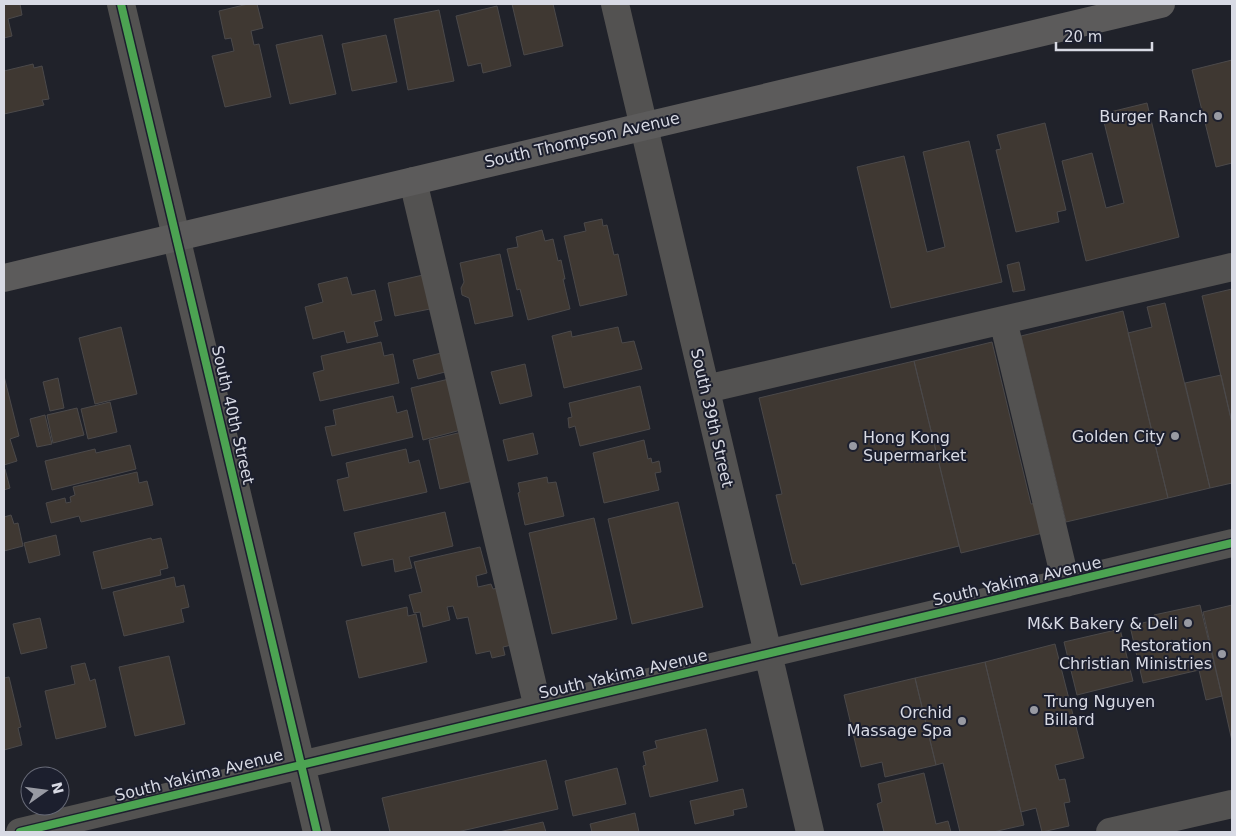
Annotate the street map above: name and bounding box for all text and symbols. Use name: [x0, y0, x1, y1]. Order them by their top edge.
scale bar: [1056, 20, 1152, 52]
text: 20 m: [1064, 28, 1102, 46]
place label: Burger Ranch: [1099, 107, 1208, 126]
street label: South Thompson Avenue: [483, 108, 681, 172]
marker: Burger Ranch: [1212, 110, 1224, 122]
street label: South 40th Street: [208, 344, 258, 486]
street label: South 39th Street: [687, 347, 737, 489]
place label: Golden City: [1072, 427, 1165, 446]
place label: Hong Kong Supermarket: [863, 428, 966, 465]
marker: Golden City: [1169, 430, 1181, 442]
marker: Hong Kong Supermarket: [847, 440, 859, 452]
street label: South Yakima Avenue: [931, 552, 1103, 610]
place label: M&K Bakery & Deli: [1027, 614, 1178, 633]
marker: M&K Bakery & Deli: [1182, 617, 1194, 629]
place label: Restoration Christian Ministries: [1059, 636, 1212, 673]
street label: South Yakima Avenue: [537, 645, 709, 703]
marker: Restoration Christian Ministries: [1216, 648, 1228, 660]
place label: Trung Nguyen Billard: [1043, 692, 1155, 729]
place label: Orchid Massage Spa: [847, 703, 952, 740]
marker: Trung Nguyen Billard: [1028, 704, 1040, 716]
marker: Orchid Massage Spa: [956, 715, 968, 727]
street label: South Yakima Avenue: [113, 745, 285, 805]
north arrow: [20, 766, 70, 816]
text: N: [48, 780, 67, 795]

